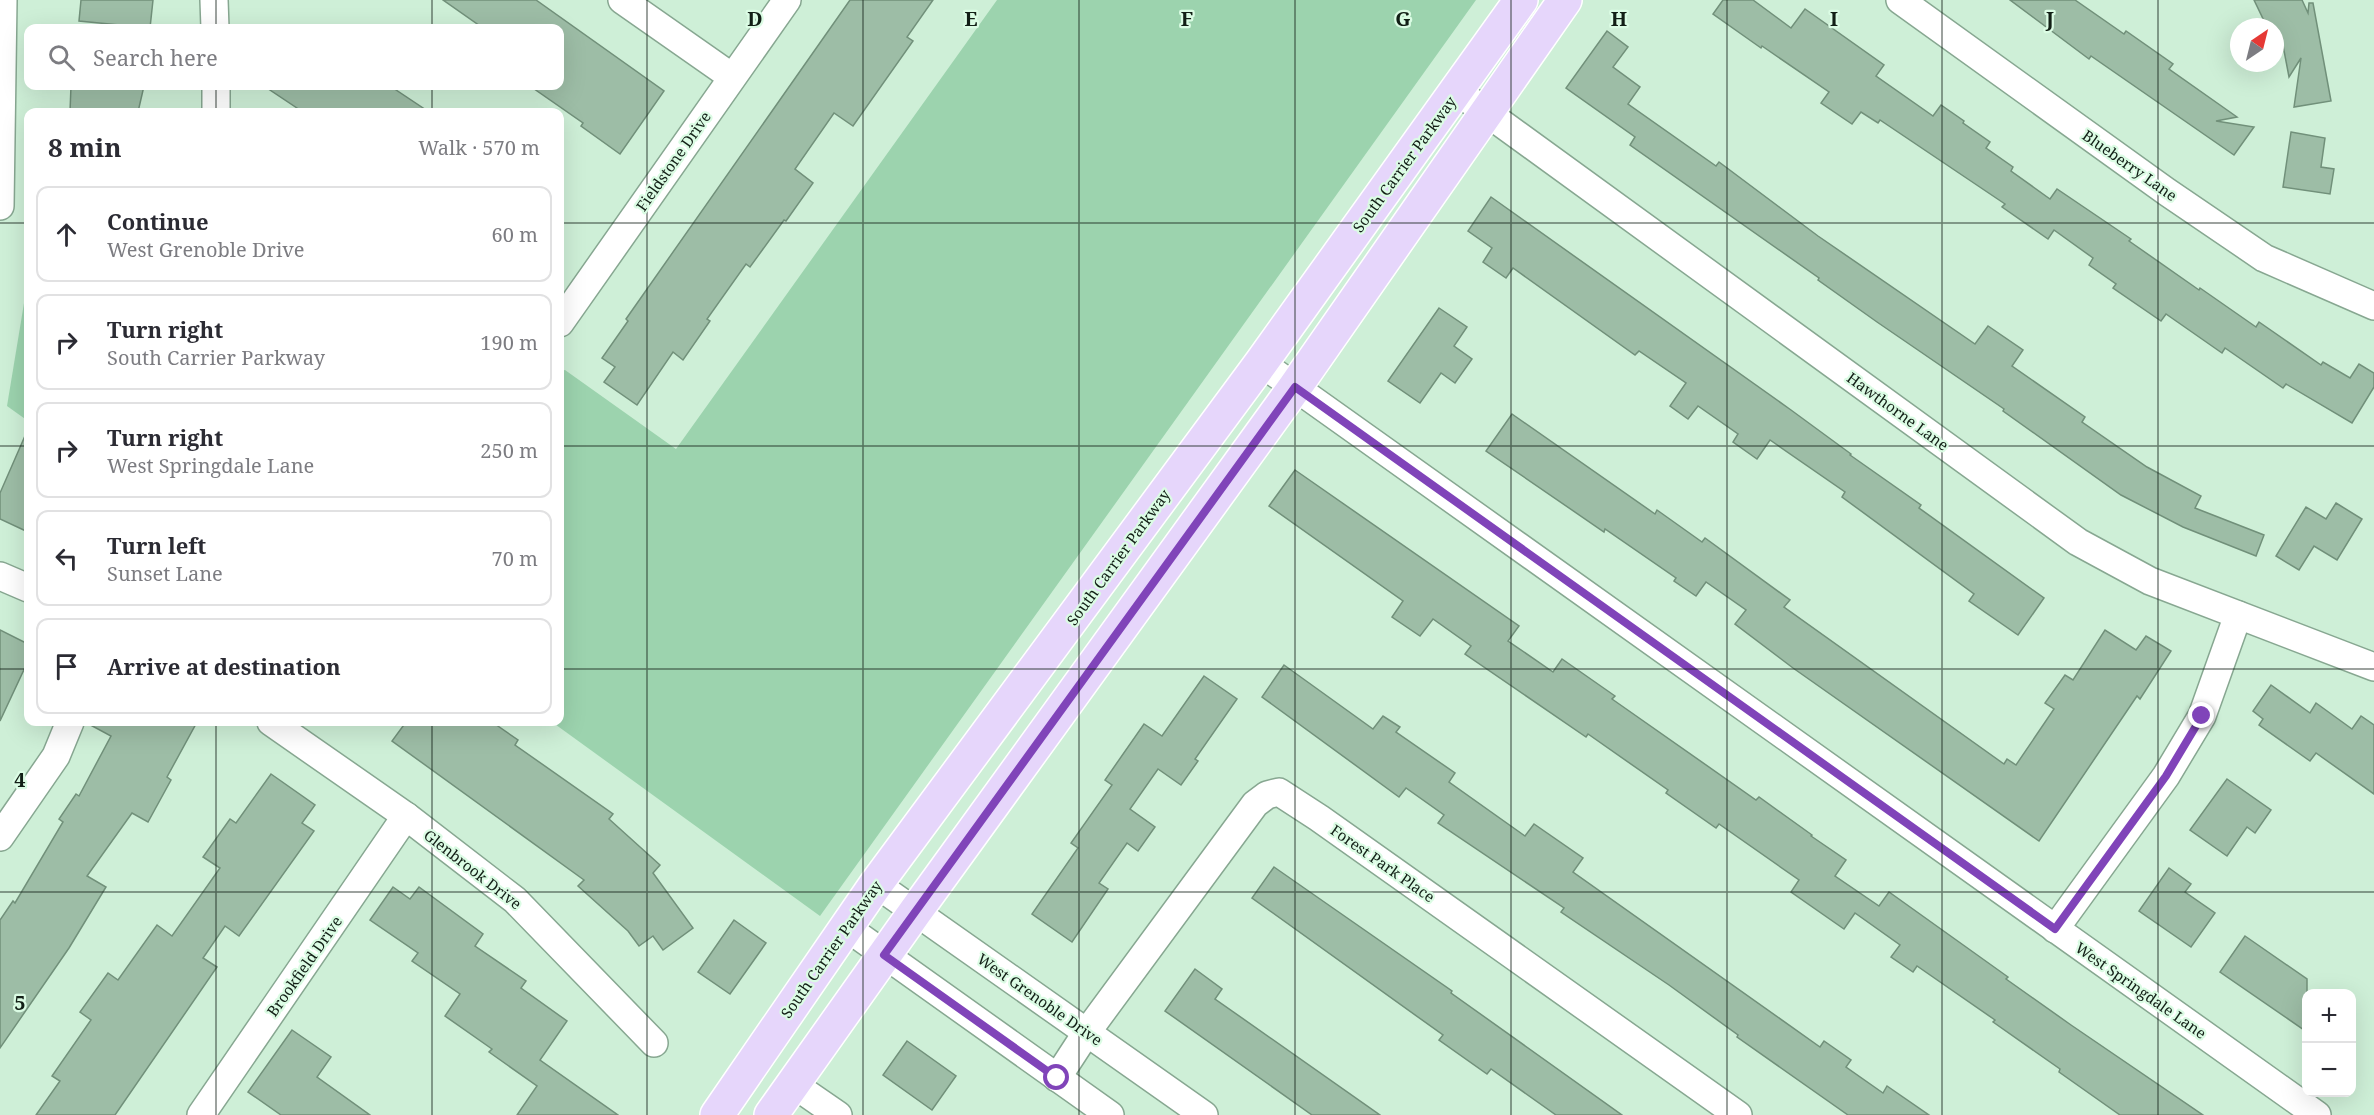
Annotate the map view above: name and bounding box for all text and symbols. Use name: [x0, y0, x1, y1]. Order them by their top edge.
text: D: [747, 5, 763, 32]
text: E: [964, 5, 978, 32]
text: F: [1181, 5, 1193, 32]
text: G: [1395, 5, 1411, 32]
text: H: [1611, 5, 1627, 32]
text: I: [1830, 5, 1838, 32]
text: J: [2045, 5, 2054, 32]
north arrow: [2230, 18, 2284, 72]
search box: [24, 24, 564, 90]
icon: search: [45, 41, 78, 74]
text: Search here: [93, 42, 218, 72]
street label: South Carrier Parkway: [1348, 92, 1460, 236]
street label: Fieldstone Drive: [631, 107, 715, 215]
street label: Blueberry Lane: [2079, 125, 2181, 205]
text: 8 min: [48, 129, 122, 165]
text: Walk · 570 m: [418, 134, 540, 161]
text: Continue: [107, 206, 209, 236]
icon: ahead: [50, 218, 83, 251]
text: 60 m: [492, 221, 538, 248]
text: West Grenoble Drive: [107, 236, 305, 263]
text: Turn right: [107, 314, 223, 344]
icon: right: [50, 326, 83, 359]
text: 190 m: [480, 329, 538, 356]
text: South Carrier Parkway: [107, 344, 325, 371]
street label: Hawthorne Lane: [1843, 367, 1953, 455]
text: Turn right: [107, 422, 223, 452]
icon: right: [50, 434, 83, 467]
text: 250 m: [480, 437, 538, 464]
text: West Springdale Lane: [107, 452, 314, 479]
street label: South Carrier Parkway: [1062, 485, 1174, 629]
text: Turn left: [107, 530, 206, 560]
icon: left: [50, 542, 83, 575]
text: 70 m: [492, 545, 538, 572]
text: Sunset Lane: [107, 560, 223, 587]
icon: arrive: [50, 650, 83, 683]
text: Arrive at destination: [107, 651, 341, 681]
route end: [2188, 702, 2214, 728]
text: 4: [14, 766, 26, 793]
street label: Forest Park Place: [1327, 820, 1439, 906]
street label: Glenbrook Drive: [420, 825, 526, 913]
street label: South Carrier Parkway: [776, 876, 886, 1022]
street label: Brookfield Drive: [262, 912, 346, 1020]
street label: West Springdale Lane: [2072, 937, 2210, 1043]
street label: West Grenoble Drive: [974, 948, 1106, 1050]
text: 5: [14, 989, 26, 1016]
map controls: [2302, 989, 2356, 1097]
button: +: [2302, 989, 2356, 1043]
button: −: [2302, 1043, 2356, 1097]
route start: [1043, 1064, 1069, 1090]

